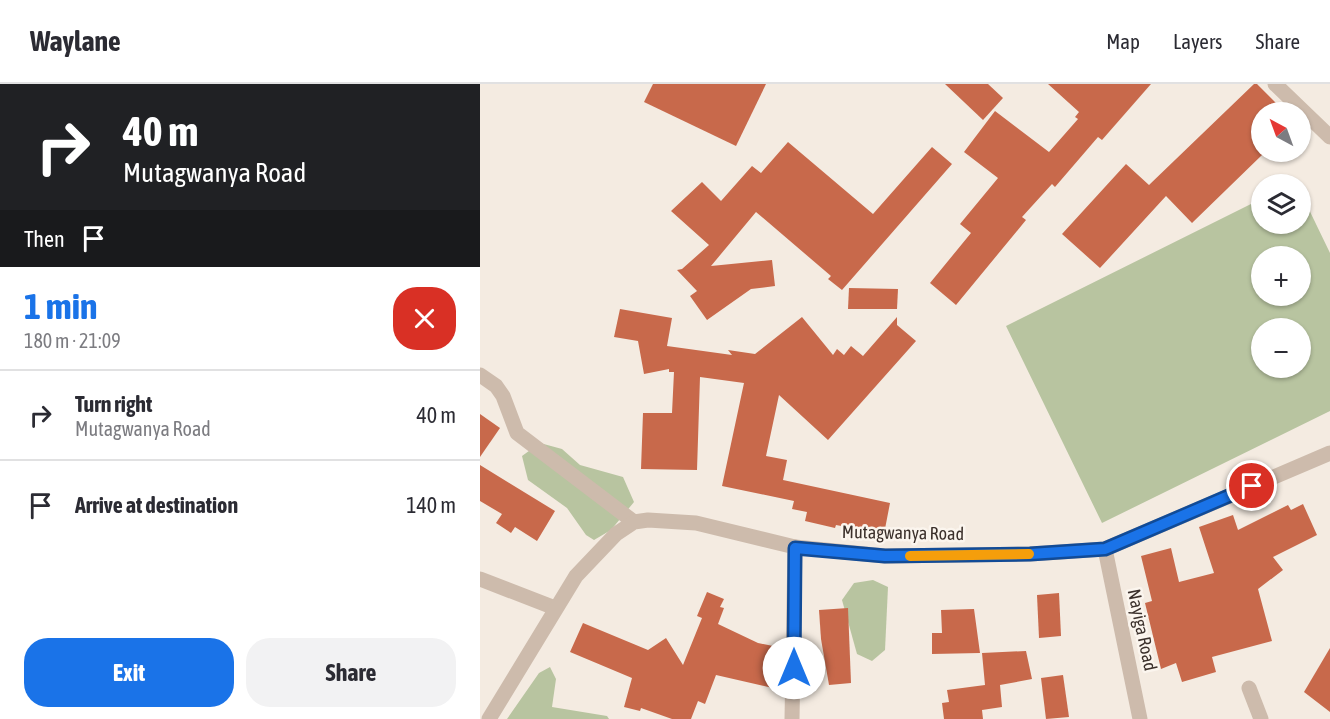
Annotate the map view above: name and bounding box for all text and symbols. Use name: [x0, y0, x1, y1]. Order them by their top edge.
text: Waylane: [30, 25, 121, 57]
text: Map: [1106, 29, 1140, 53]
text: Layers: [1173, 29, 1223, 53]
text: Share: [1256, 29, 1300, 53]
north arrow: [1251, 102, 1311, 162]
map controls: [1251, 102, 1311, 378]
text: 40 m: [123, 107, 198, 155]
icon: right: [24, 108, 102, 186]
text: Mutagwanya Road: [123, 157, 306, 188]
button: layers: [1251, 174, 1311, 234]
icon: arrive: [77, 222, 110, 255]
text: Then: [24, 226, 65, 252]
button: +: [1251, 246, 1311, 306]
text: 1 min: [24, 285, 98, 327]
button: close: [393, 287, 456, 350]
button: −: [1251, 318, 1311, 378]
text: 180 m · 21:09: [24, 329, 121, 352]
text: Turn right: [75, 391, 152, 417]
icon: right: [24, 399, 57, 432]
text: 40 m: [416, 402, 456, 428]
text: Mutagwanya Road: [75, 417, 211, 440]
pin: [1226, 460, 1277, 511]
icon: arrive: [1235, 469, 1268, 502]
icon: arrive: [24, 489, 57, 522]
text: Arrive at destination: [75, 492, 238, 518]
text: 140 m: [406, 492, 456, 518]
street label: Mutagwanya Road: [842, 521, 964, 544]
street label: Nayiga Road: [1124, 587, 1161, 673]
position arrow: [762, 636, 826, 700]
button: Exit: [24, 638, 234, 707]
button: Share: [246, 638, 456, 707]

